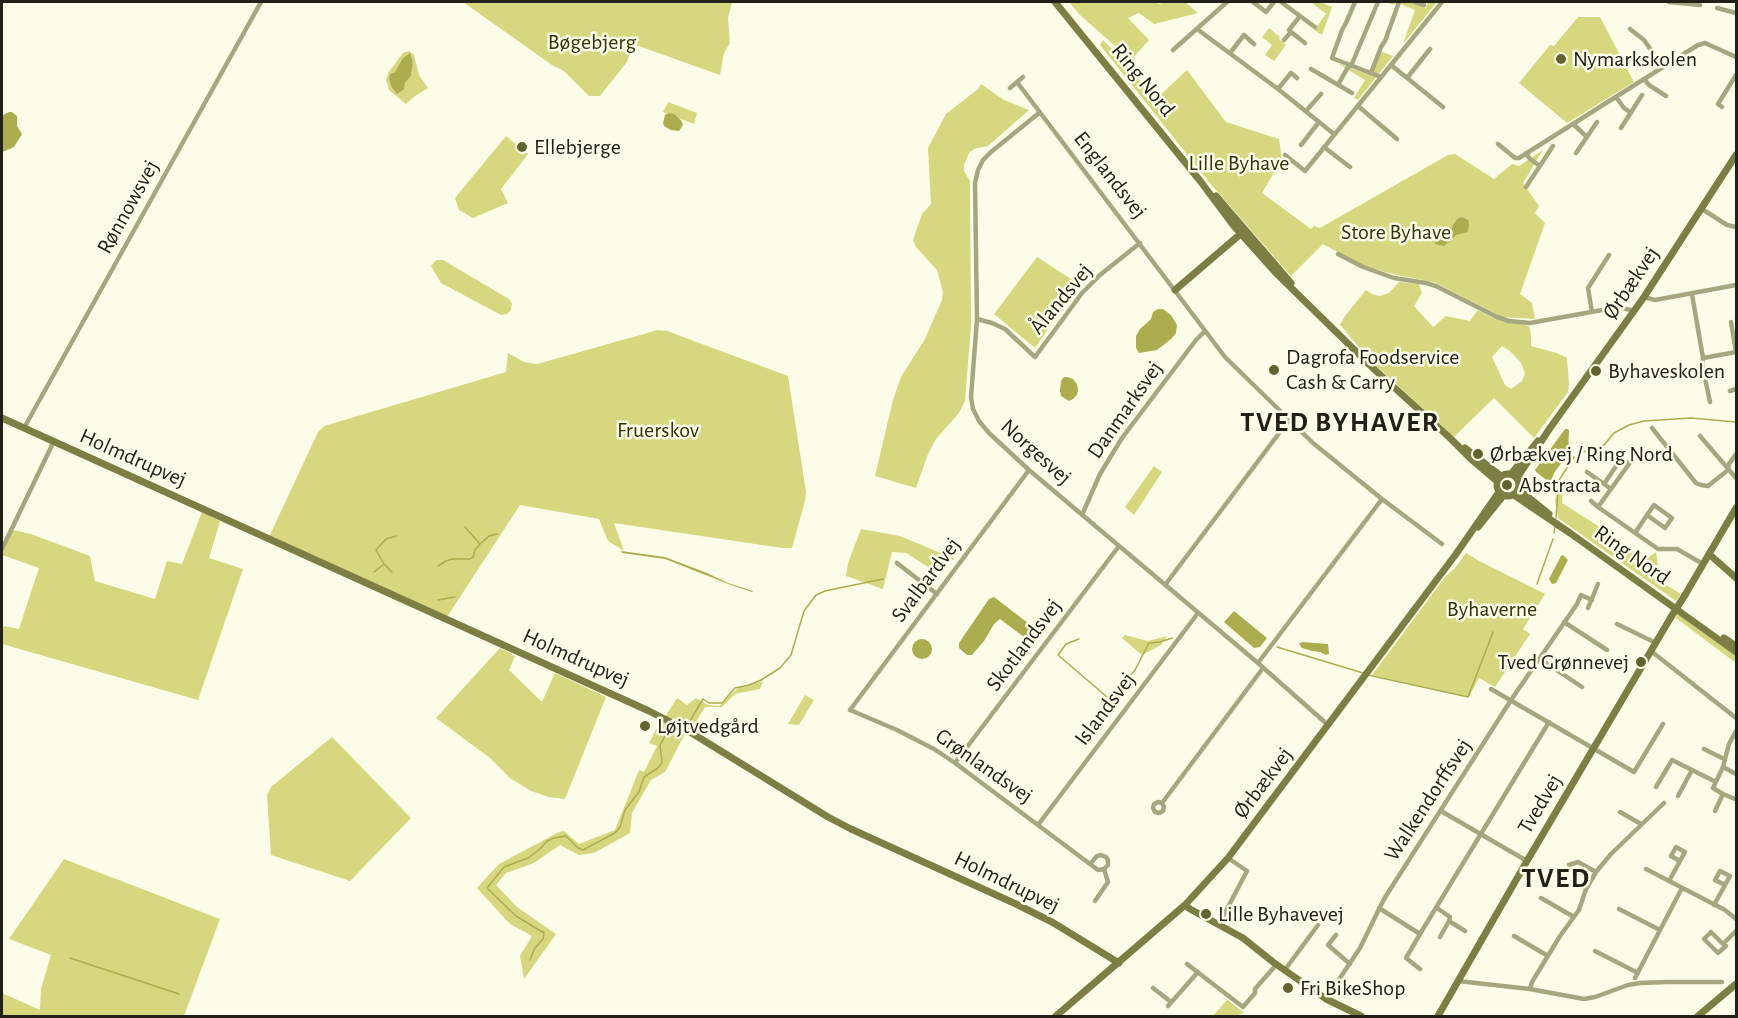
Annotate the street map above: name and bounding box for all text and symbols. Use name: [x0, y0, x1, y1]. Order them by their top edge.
park label: Bøgebjerg: [548, 29, 636, 55]
street label: Ring Nord: [1105, 38, 1181, 122]
place label: Nymarkskolen: [1573, 46, 1697, 72]
marker: Nymarkskolen: [1554, 52, 1568, 66]
street label: Englandsvej: [1068, 126, 1152, 224]
place label: Ellebjerge: [534, 134, 621, 160]
marker: Ellebjerge: [515, 140, 529, 154]
park label: Lille Byhave: [1189, 150, 1289, 176]
street label: Rønnowsvej: [92, 156, 164, 258]
park label: Store Byhave: [1341, 219, 1451, 245]
street label: Ørbækvej: [1597, 241, 1665, 325]
street label: Ålandsvej: [1024, 258, 1098, 340]
place label: Dagrofa Foodservice Cash & Carry: [1286, 344, 1459, 396]
street label: Danmarksvej: [1082, 356, 1168, 464]
place label: Byhaveskolen: [1608, 358, 1725, 384]
marker: Dagrofa Foodservice Cash & Carry: [1267, 363, 1281, 377]
marker: Byhaveskolen: [1589, 364, 1603, 378]
district label: TVED BYHAVER: [1240, 406, 1440, 440]
street label: Norgesvej: [995, 413, 1077, 491]
park label: Fruerskov: [617, 417, 699, 443]
street label: Holmdrupvej: [76, 423, 190, 493]
place label: Ørbækvej / Ring Nord: [1490, 441, 1673, 467]
marker: Ørbækvej / Ring Nord: [1471, 447, 1485, 461]
place label: Abstracta: [1519, 472, 1601, 498]
marker: Abstracta: [1500, 478, 1514, 492]
street label: Ring Nord: [1589, 519, 1675, 591]
street label: Svalbardvej: [886, 532, 966, 628]
street label: Skotlandsvej: [981, 594, 1067, 696]
park label: Byhaverne: [1447, 596, 1537, 622]
street label: Holmdrupvej: [519, 623, 633, 693]
place label: Tved Grønnevej: [1497, 649, 1629, 675]
marker: Tved Grønnevej: [1634, 655, 1648, 669]
street label: Islandsvej: [1069, 667, 1141, 751]
place label: Løjtvedgård: [657, 713, 759, 739]
marker: Løjtvedgård: [638, 719, 652, 733]
street label: Grønlandsvej: [930, 723, 1038, 809]
street label: Walkendorffsvej: [1379, 734, 1477, 866]
street label: Ørbækvej: [1228, 742, 1298, 824]
street label: Tvedvej: [1512, 769, 1568, 839]
street label: Holmdrupvej: [950, 845, 1064, 919]
district label: TVED: [1522, 862, 1590, 896]
place label: Lille Byhavevej: [1218, 901, 1344, 927]
marker: Lille Byhavevej: [1199, 907, 1213, 921]
place label: Fri BikeShop: [1300, 975, 1405, 1001]
marker: Fri BikeShop: [1281, 981, 1295, 995]

